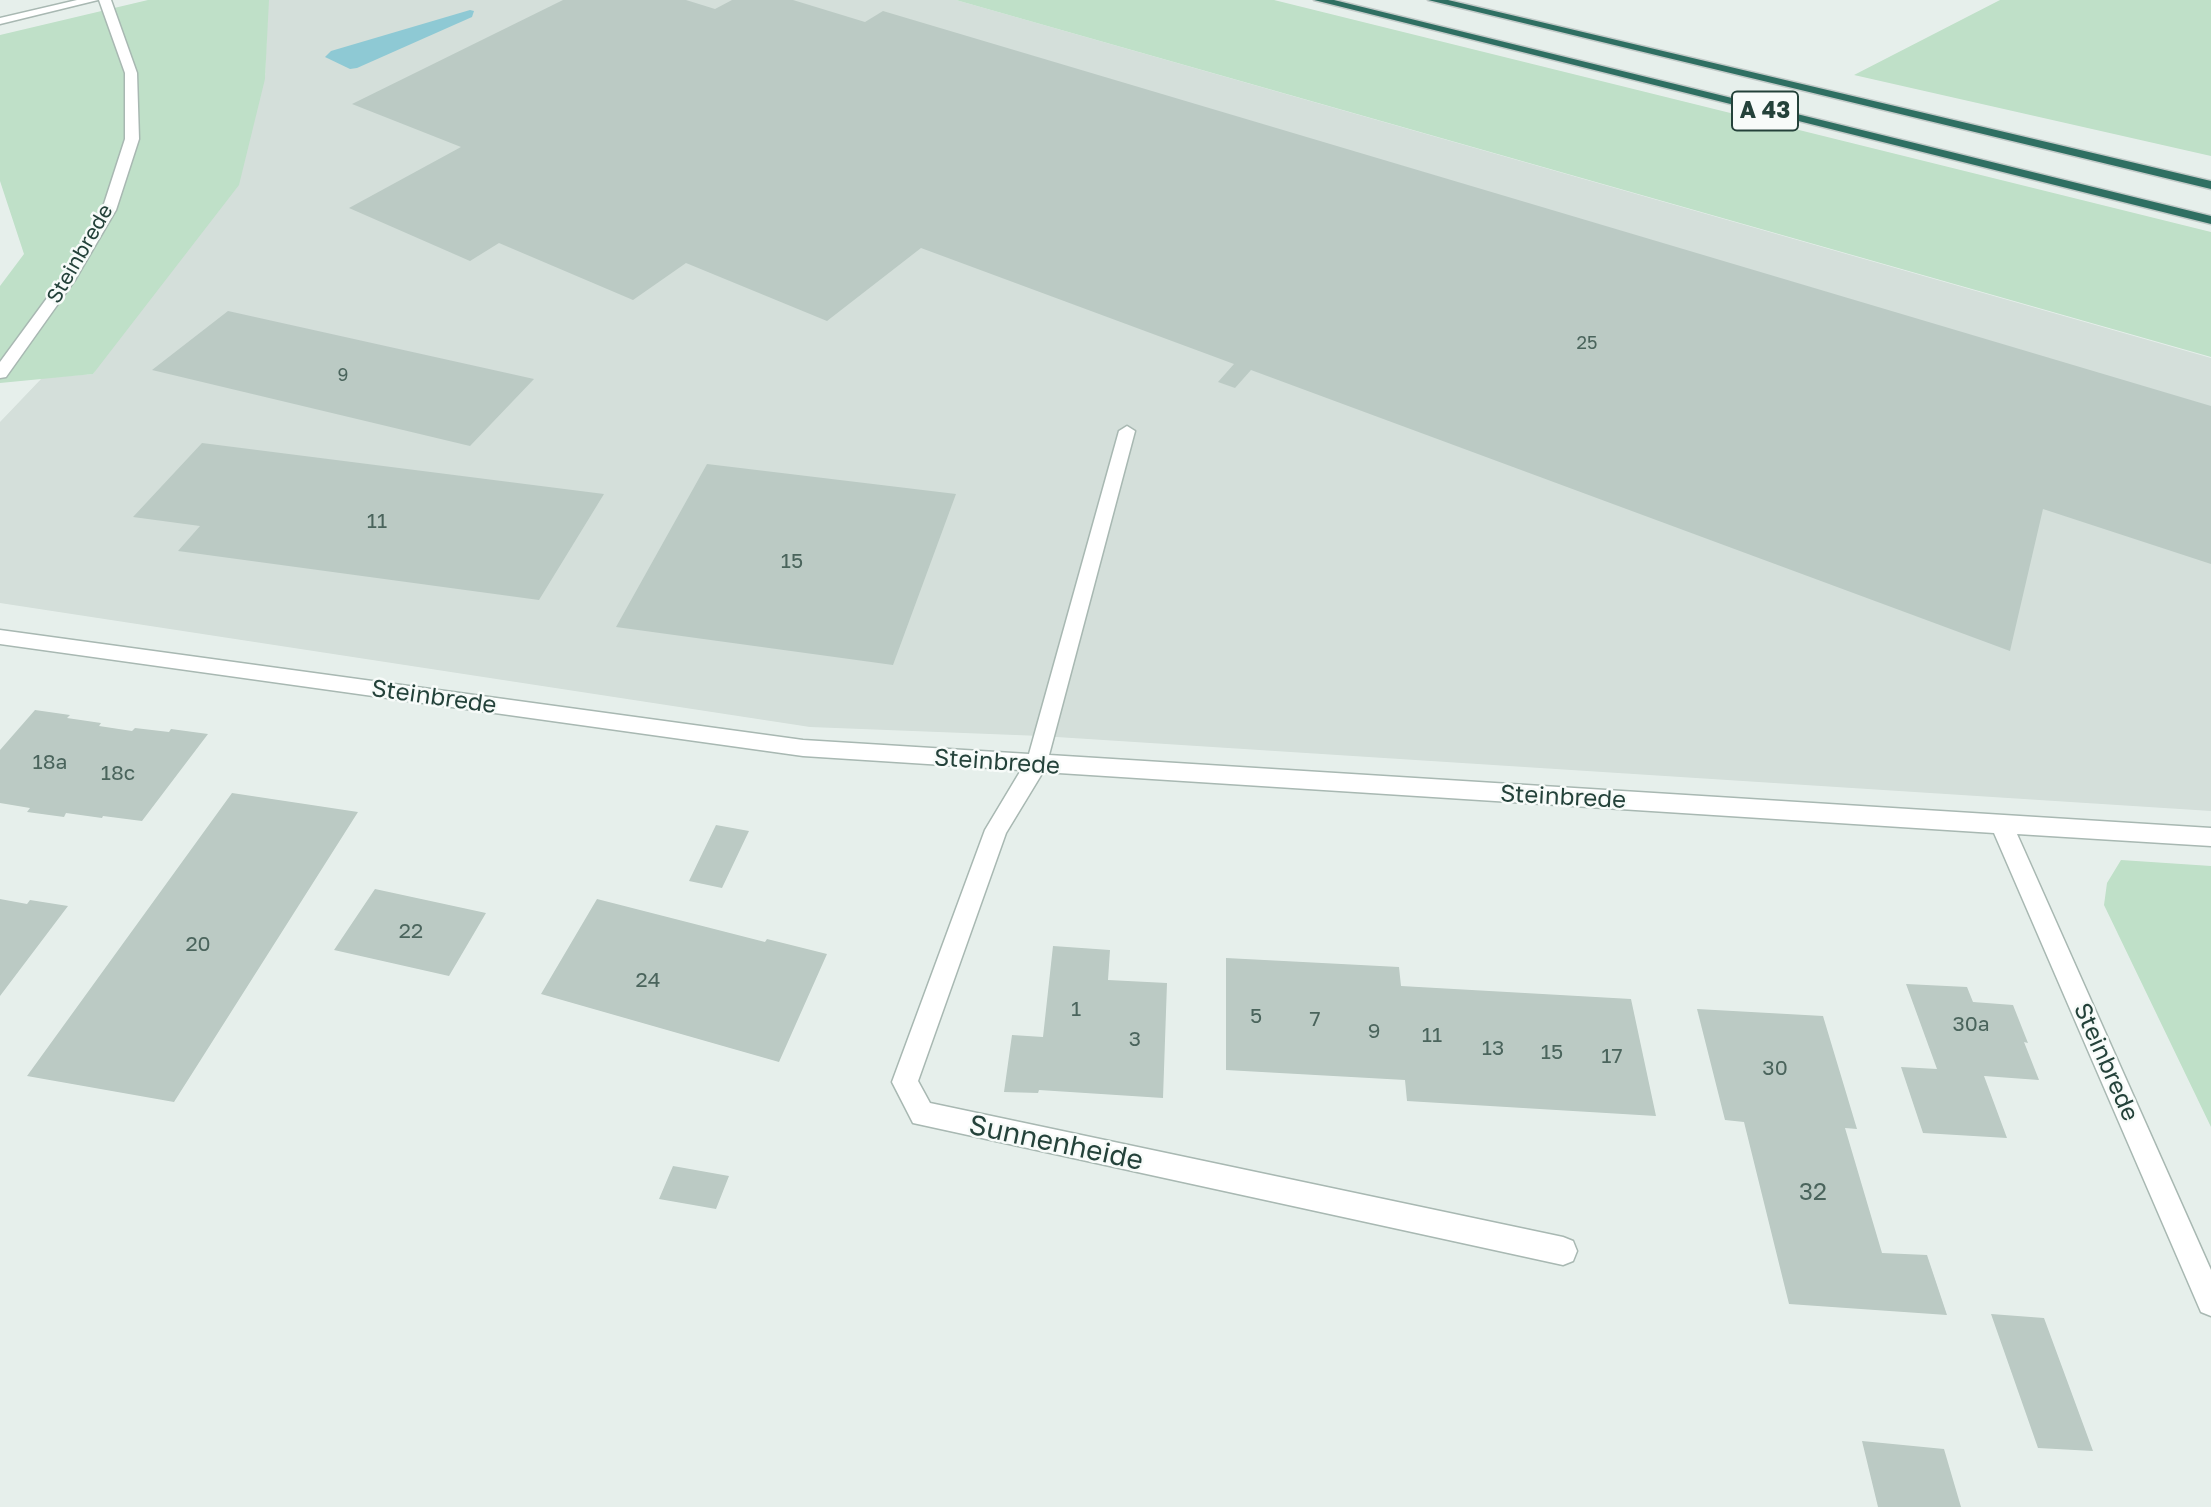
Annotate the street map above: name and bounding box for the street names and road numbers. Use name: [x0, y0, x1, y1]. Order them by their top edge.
road number: A 43: [1732, 92, 1798, 130]
street label: Steinbrede: [42, 200, 118, 308]
street label: Steinbrede: [370, 674, 498, 720]
street label: Steinbrede: [933, 743, 1061, 781]
street label: Steinbrede: [1499, 779, 1627, 815]
street label: Steinbrede: [2067, 999, 2145, 1125]
street label: Sunnenheide: [966, 1108, 1146, 1178]

